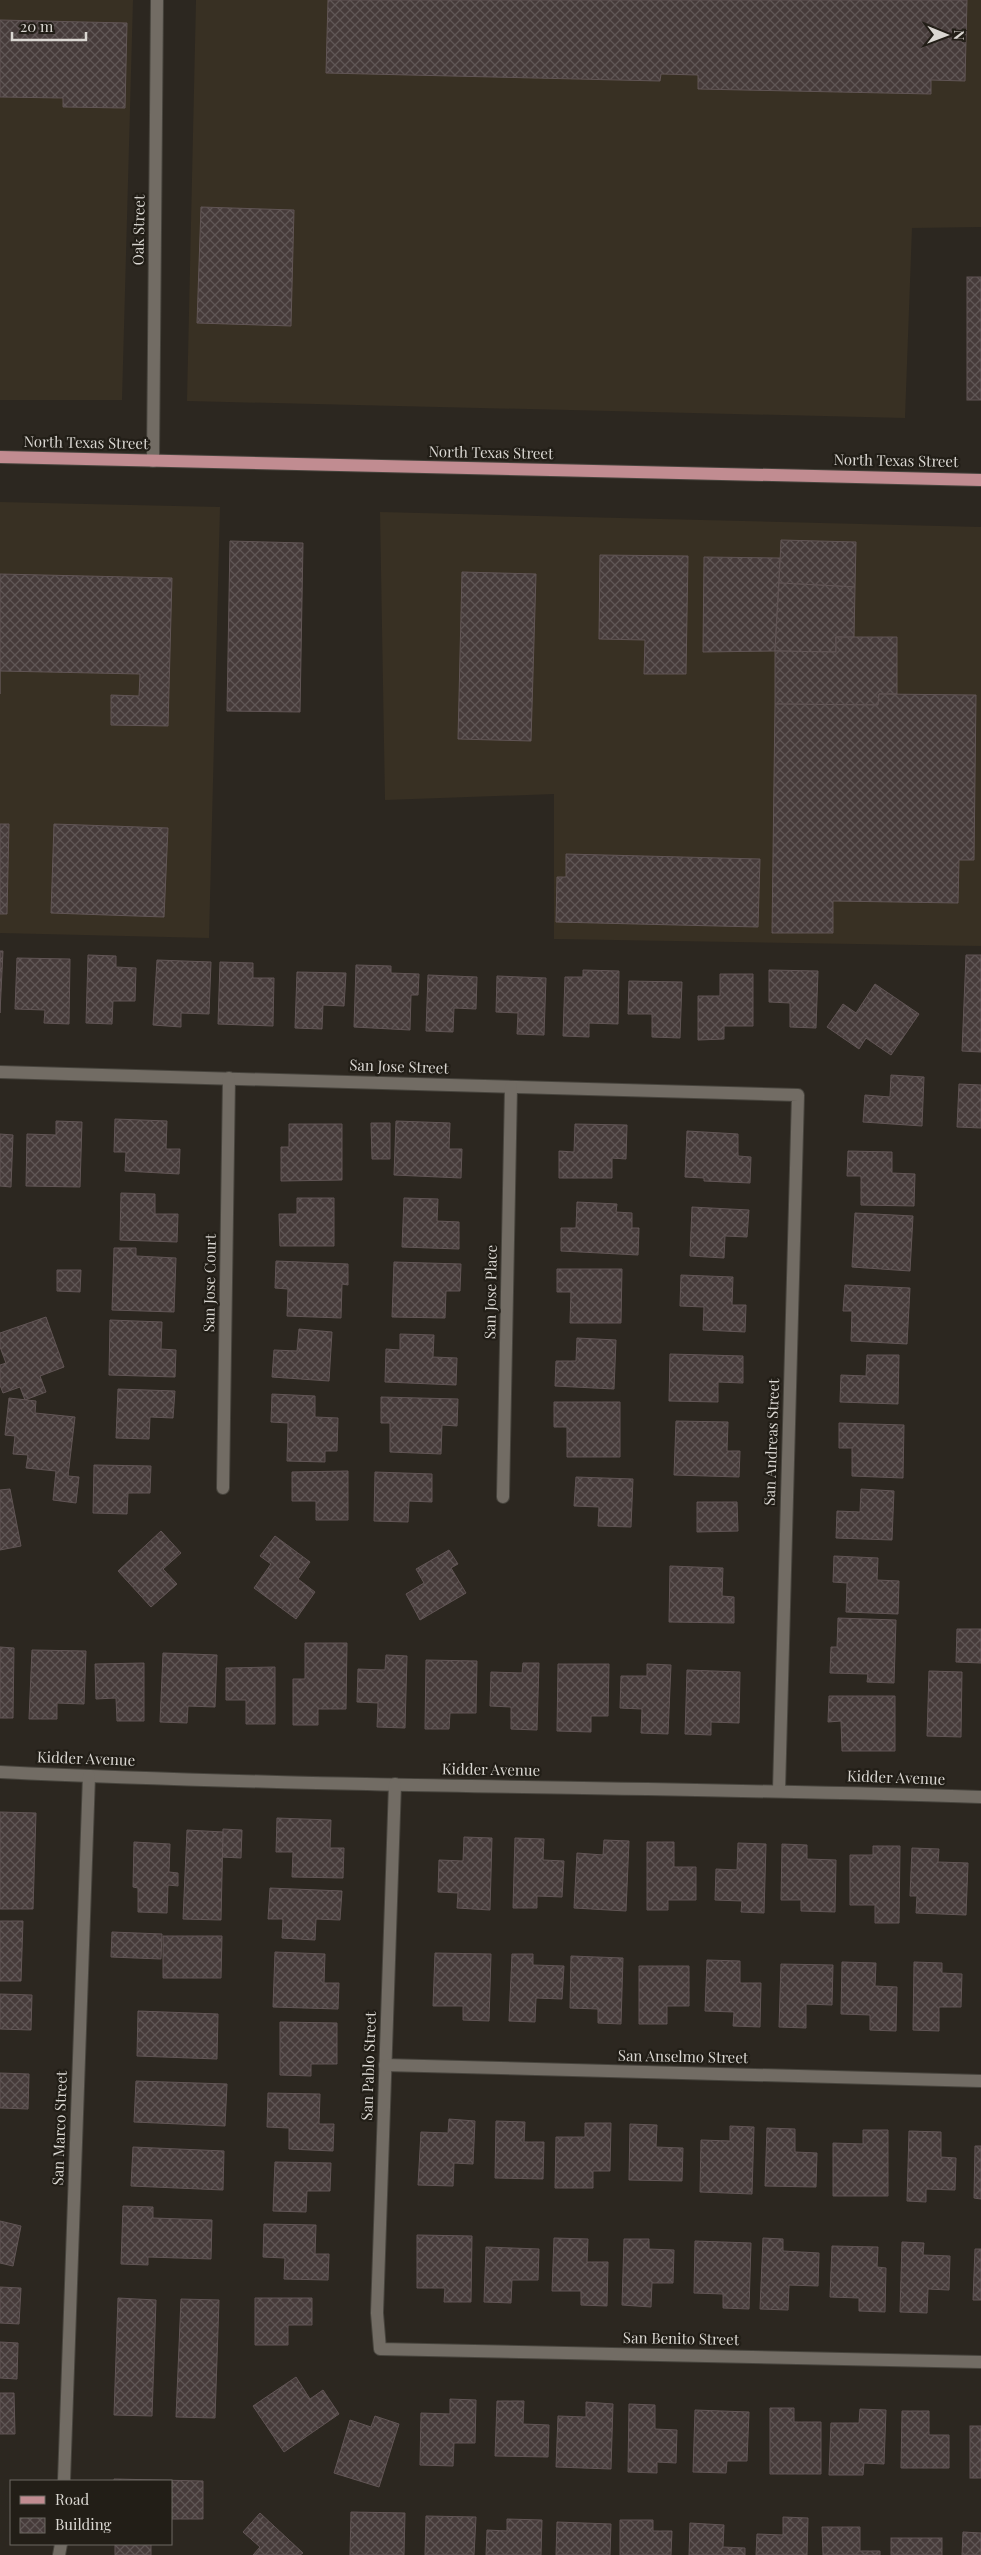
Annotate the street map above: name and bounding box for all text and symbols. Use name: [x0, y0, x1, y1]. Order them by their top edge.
scale bar: [12, 10, 86, 42]
north arrow: [921, 10, 971, 60]
text: 20 m: [20, 16, 54, 36]
text: N: [950, 30, 969, 40]
street label: Oak Street: [127, 194, 149, 265]
street label: North Texas Street: [23, 431, 149, 453]
street label: North Texas Street: [428, 441, 554, 463]
street label: North Texas Street: [833, 449, 959, 471]
street label: San Jose Street: [349, 1054, 450, 1078]
street label: San Jose Court: [198, 1233, 220, 1332]
street label: San Jose Place: [479, 1245, 501, 1339]
street label: San Andreas Street: [759, 1377, 783, 1506]
street label: Kidder Avenue: [37, 1746, 136, 1770]
street label: Kidder Avenue: [442, 1758, 540, 1780]
street label: Kidder Avenue: [847, 1765, 946, 1789]
street label: San Pablo Street: [356, 2010, 380, 2121]
street label: San Anselmo Street: [618, 2045, 749, 2067]
street label: San Marco Street: [47, 2070, 71, 2186]
street label: San Benito Street: [623, 2327, 740, 2349]
legend: [10, 2480, 172, 2545]
text: Road: [55, 2489, 89, 2509]
text: Building: [55, 2514, 112, 2534]

